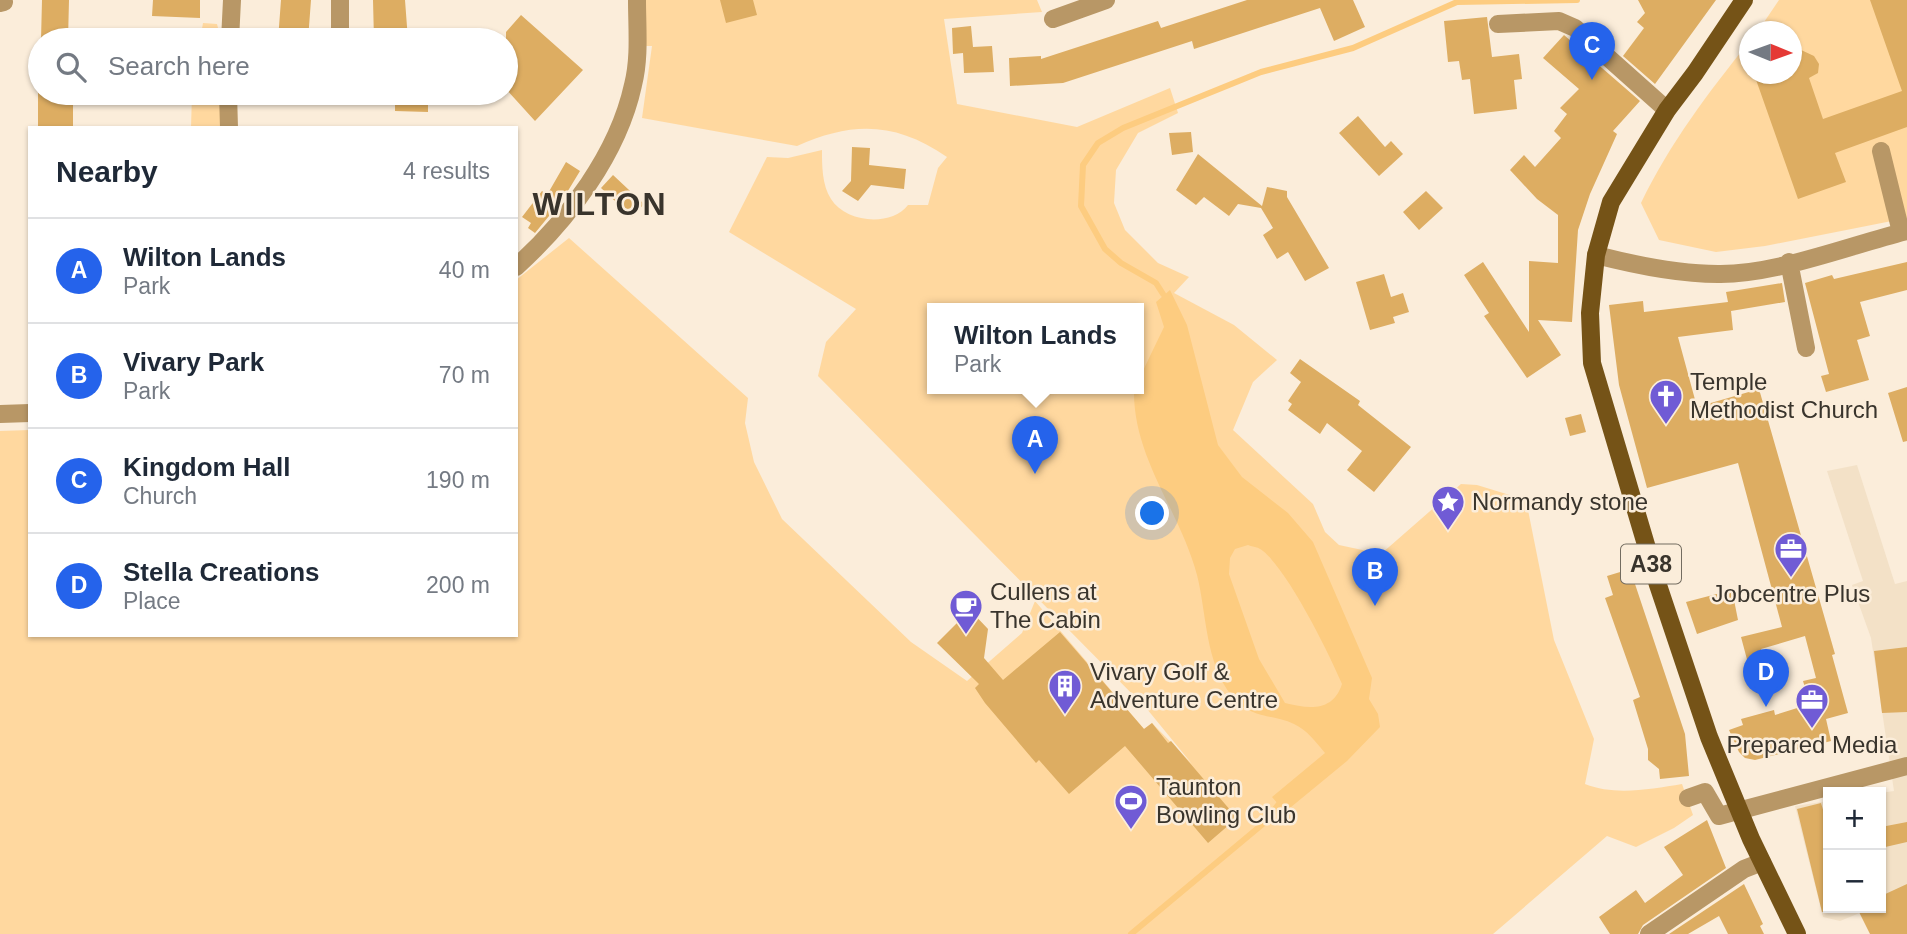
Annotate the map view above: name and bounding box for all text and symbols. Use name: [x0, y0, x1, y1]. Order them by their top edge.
north arrow: [1739, 21, 1802, 84]
pin: C: [1569, 22, 1615, 80]
search box: [28, 28, 518, 105]
icon: search: [52, 48, 90, 86]
text: Search here: [108, 51, 250, 81]
text: Nearby: [56, 155, 158, 188]
text: 4 results: [403, 158, 490, 184]
district label: WILTON: [532, 186, 668, 222]
text: Wilton Lands: [123, 242, 286, 272]
text: A: [71, 257, 87, 283]
text: 40 m: [439, 257, 490, 283]
text: Park: [123, 273, 170, 299]
popup: [927, 303, 1144, 394]
text: Wilton Lands: [954, 320, 1117, 350]
text: Vivary Park: [123, 347, 264, 377]
text: Park: [954, 351, 1001, 377]
text: B: [71, 362, 87, 388]
text: 70 m: [439, 362, 490, 388]
place label: Temple Methodist Church: [1690, 368, 1878, 423]
church icon: Temple Methodist Church: [1647, 377, 1685, 426]
text: Park: [123, 378, 170, 404]
pin: A: [1012, 416, 1058, 474]
text: Kingdom Hall: [123, 452, 291, 482]
text: C: [71, 467, 87, 493]
text: 190 m: [426, 467, 490, 493]
text: Church: [123, 483, 197, 509]
place icon: Normandy stone: [1429, 483, 1467, 532]
place label: Normandy stone: [1472, 488, 1648, 515]
your location: [1135, 496, 1169, 530]
office icon: Jobcentre Plus: [1772, 530, 1810, 579]
road number: A38: [1621, 544, 1681, 584]
pin: B: [1352, 548, 1398, 606]
text: Stella Creations: [123, 557, 320, 587]
text: D: [71, 572, 87, 598]
text: 200 m: [426, 572, 490, 598]
place label: Cullens at The Cabin: [990, 578, 1101, 633]
place label: Jobcentre Plus: [1712, 580, 1870, 607]
cafe icon: Cullens at The Cabin: [947, 587, 985, 636]
text: Place: [123, 588, 181, 614]
pin: D: [1743, 649, 1789, 707]
place label: Vivary Golf & Adventure Centre: [1090, 658, 1278, 713]
building icon: Vivary Golf & Adventure Centre: [1046, 667, 1084, 716]
office icon: Prepared Media: [1793, 681, 1831, 730]
place label: Prepared Media: [1727, 731, 1898, 758]
place label: Taunton Bowling Club: [1156, 773, 1296, 828]
sports icon: Taunton Bowling Club: [1112, 782, 1150, 831]
map controls: [1823, 787, 1886, 913]
button: +: [1823, 787, 1886, 850]
button: −: [1823, 850, 1886, 913]

